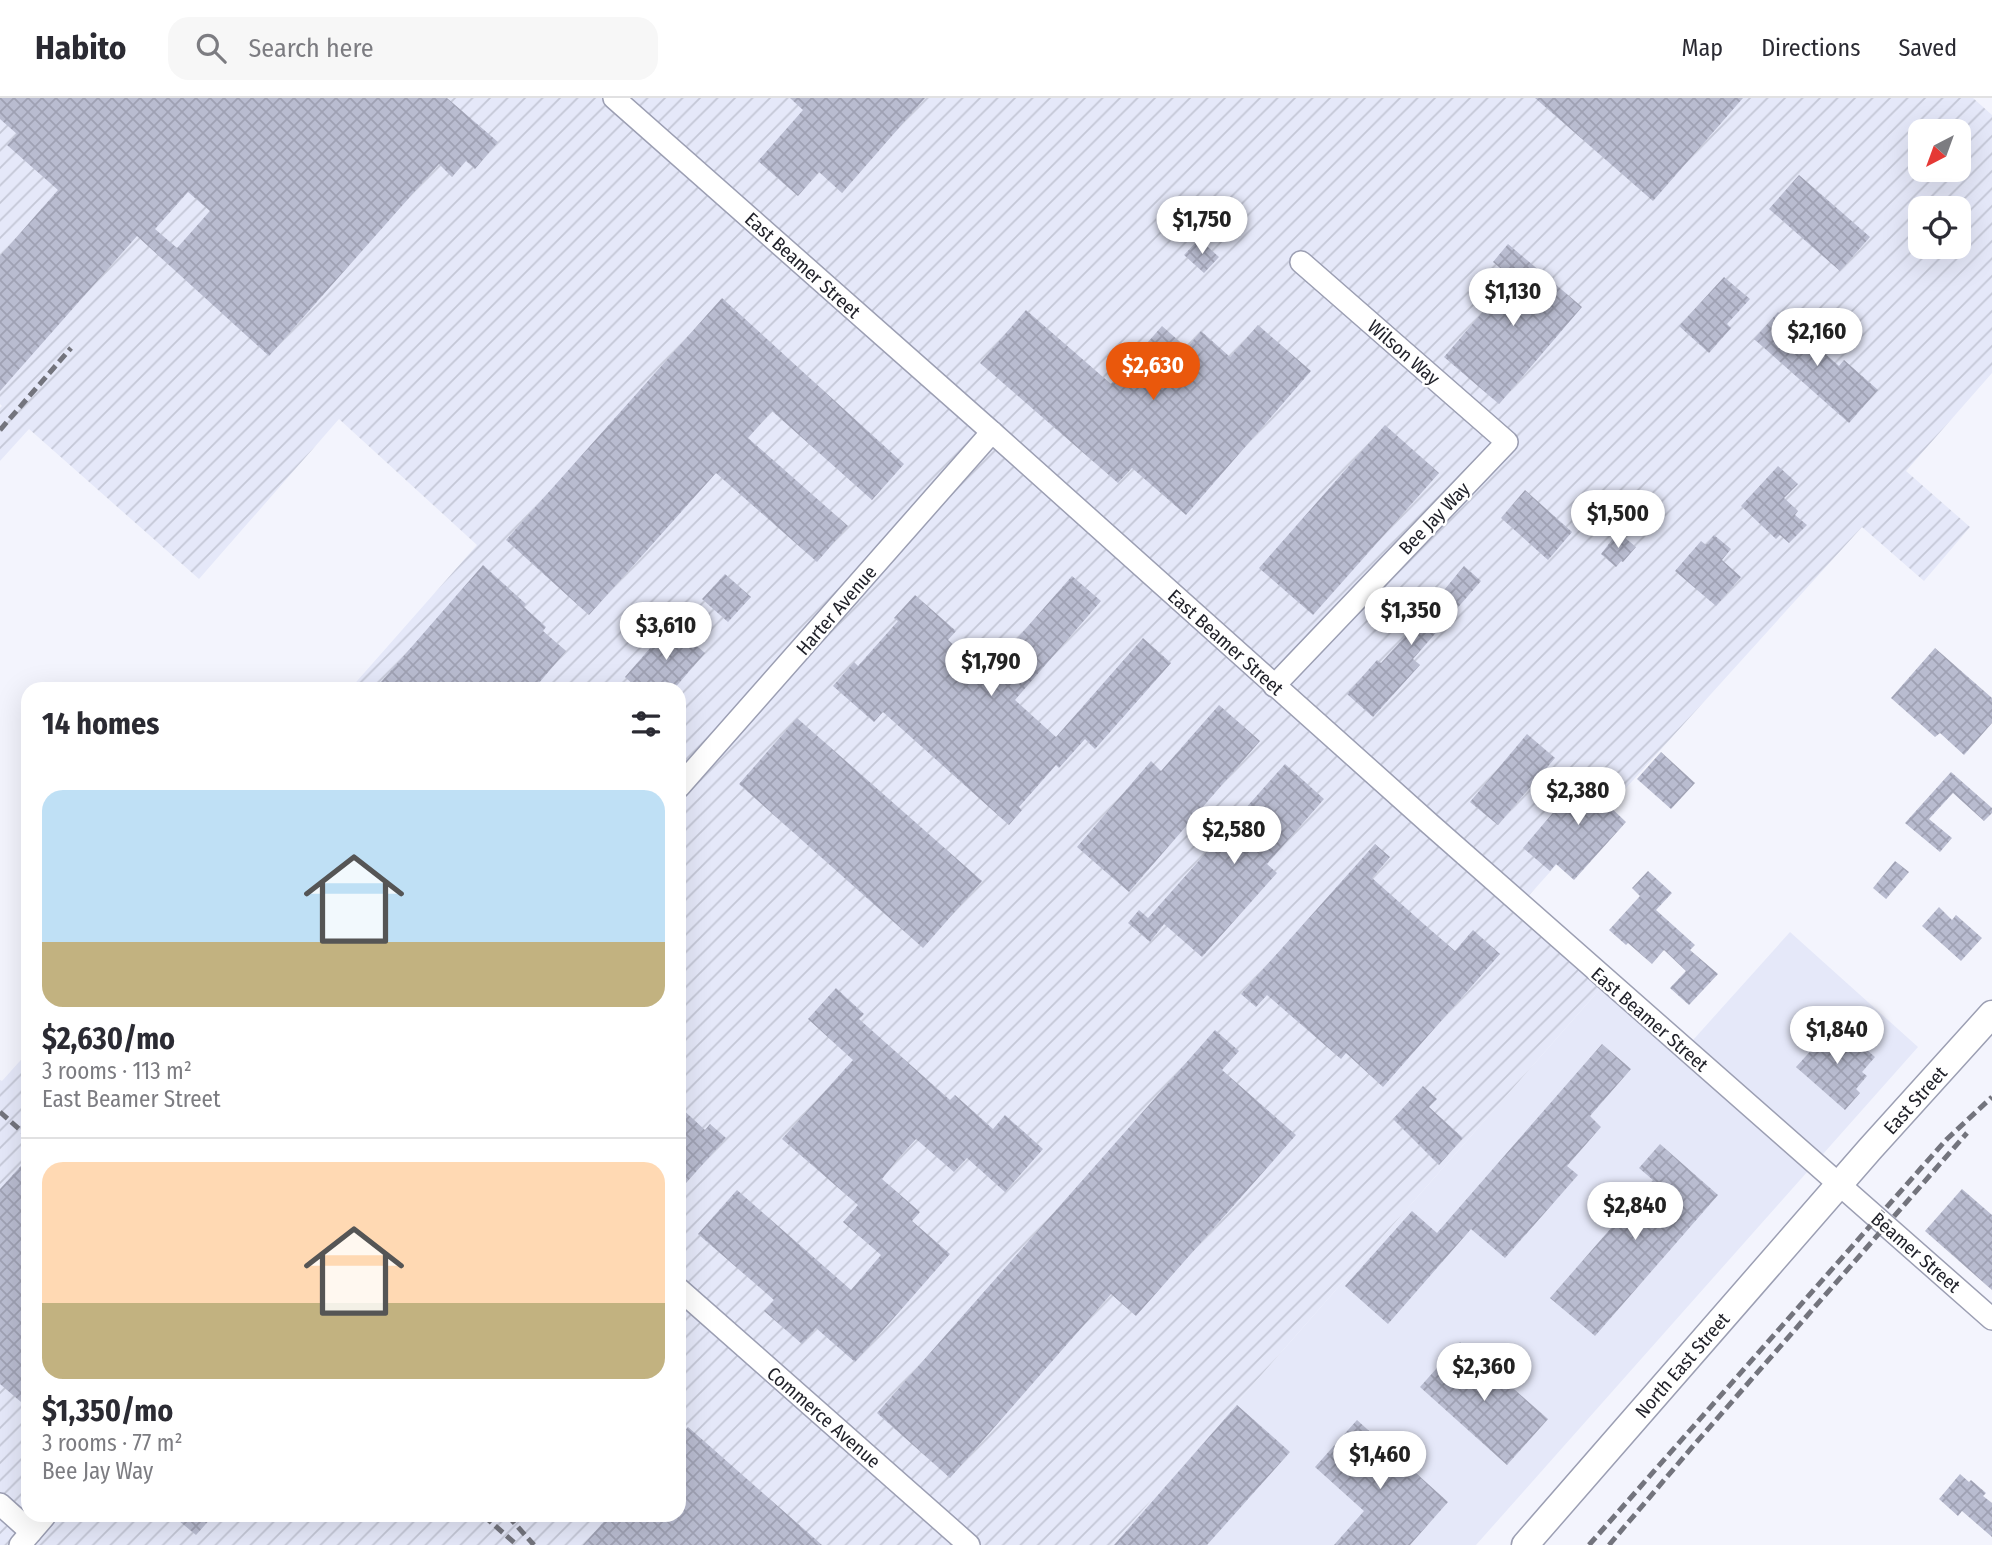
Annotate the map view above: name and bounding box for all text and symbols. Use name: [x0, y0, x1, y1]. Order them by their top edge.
search box: [168, 17, 658, 80]
text: Habito: [35, 28, 126, 68]
icon: search: [192, 29, 230, 67]
text: Search here: [248, 33, 374, 64]
text: Map: [1682, 34, 1723, 62]
text: Directions: [1761, 34, 1860, 62]
text: Saved: [1898, 34, 1957, 62]
north arrow: [1908, 119, 1970, 182]
map controls: [1908, 119, 1971, 259]
button: locate: [1908, 196, 1971, 259]
pin: $1,750: [1145, 197, 1259, 256]
text: $1,750: [1173, 205, 1231, 233]
street label: East Beamer Street: [740, 208, 866, 324]
pin: $1,130: [1456, 268, 1570, 328]
text: $1,130: [1485, 277, 1541, 305]
pin: $2,160: [1760, 308, 1874, 368]
street label: Wilson Way: [1363, 315, 1445, 390]
text: $2,160: [1787, 317, 1847, 345]
pin: $2,630: [1096, 342, 1210, 402]
text: $2,630: [1122, 351, 1184, 379]
street label: Bee Jay Way: [1394, 477, 1475, 559]
pin: $1,500: [1561, 490, 1675, 550]
text: $1,500: [1587, 499, 1649, 527]
street label: Harter Avenue: [791, 561, 881, 660]
street label: East Beamer Street: [1163, 585, 1289, 701]
pin: $1,350: [1354, 588, 1468, 647]
text: $1,350: [1381, 596, 1441, 624]
pin: $3,610: [609, 602, 723, 662]
text: $3,610: [636, 611, 696, 639]
pin: $1,790: [934, 638, 1048, 698]
text: $1,790: [961, 647, 1021, 675]
icon: filters: [627, 705, 665, 743]
text: 14 homes: [42, 706, 159, 742]
pin: $2,380: [1521, 768, 1635, 827]
text: $2,380: [1546, 776, 1610, 804]
pin: $2,580: [1177, 806, 1291, 866]
text: $2,580: [1202, 815, 1266, 843]
icon: home: [291, 836, 417, 962]
street label: East Beamer Street: [1587, 962, 1713, 1077]
pin: $1,840: [1780, 1006, 1894, 1066]
text: $1,840: [1806, 1015, 1868, 1043]
text: $2,630/mo: [42, 1021, 175, 1057]
text: 3 rooms · 113 m²: [42, 1057, 192, 1085]
street label: East Street: [1879, 1061, 1952, 1139]
text: East Beamer Street: [42, 1085, 220, 1113]
pin: $2,840: [1578, 1182, 1692, 1242]
text: $2,840: [1603, 1191, 1667, 1219]
street label: Beamer Street: [1866, 1207, 1966, 1298]
icon: home: [291, 1208, 417, 1334]
street label: North East Street: [1630, 1307, 1735, 1423]
pin: $2,360: [1427, 1344, 1541, 1403]
text: $2,360: [1453, 1352, 1515, 1380]
street label: Commerce Avenue: [762, 1362, 885, 1473]
text: $1,350/mo: [42, 1393, 173, 1429]
text: 3 rooms · 77 m²: [42, 1429, 183, 1457]
pin: $1,460: [1323, 1432, 1437, 1491]
text: $1,460: [1349, 1440, 1411, 1468]
text: Bee Jay Way: [42, 1457, 153, 1485]

